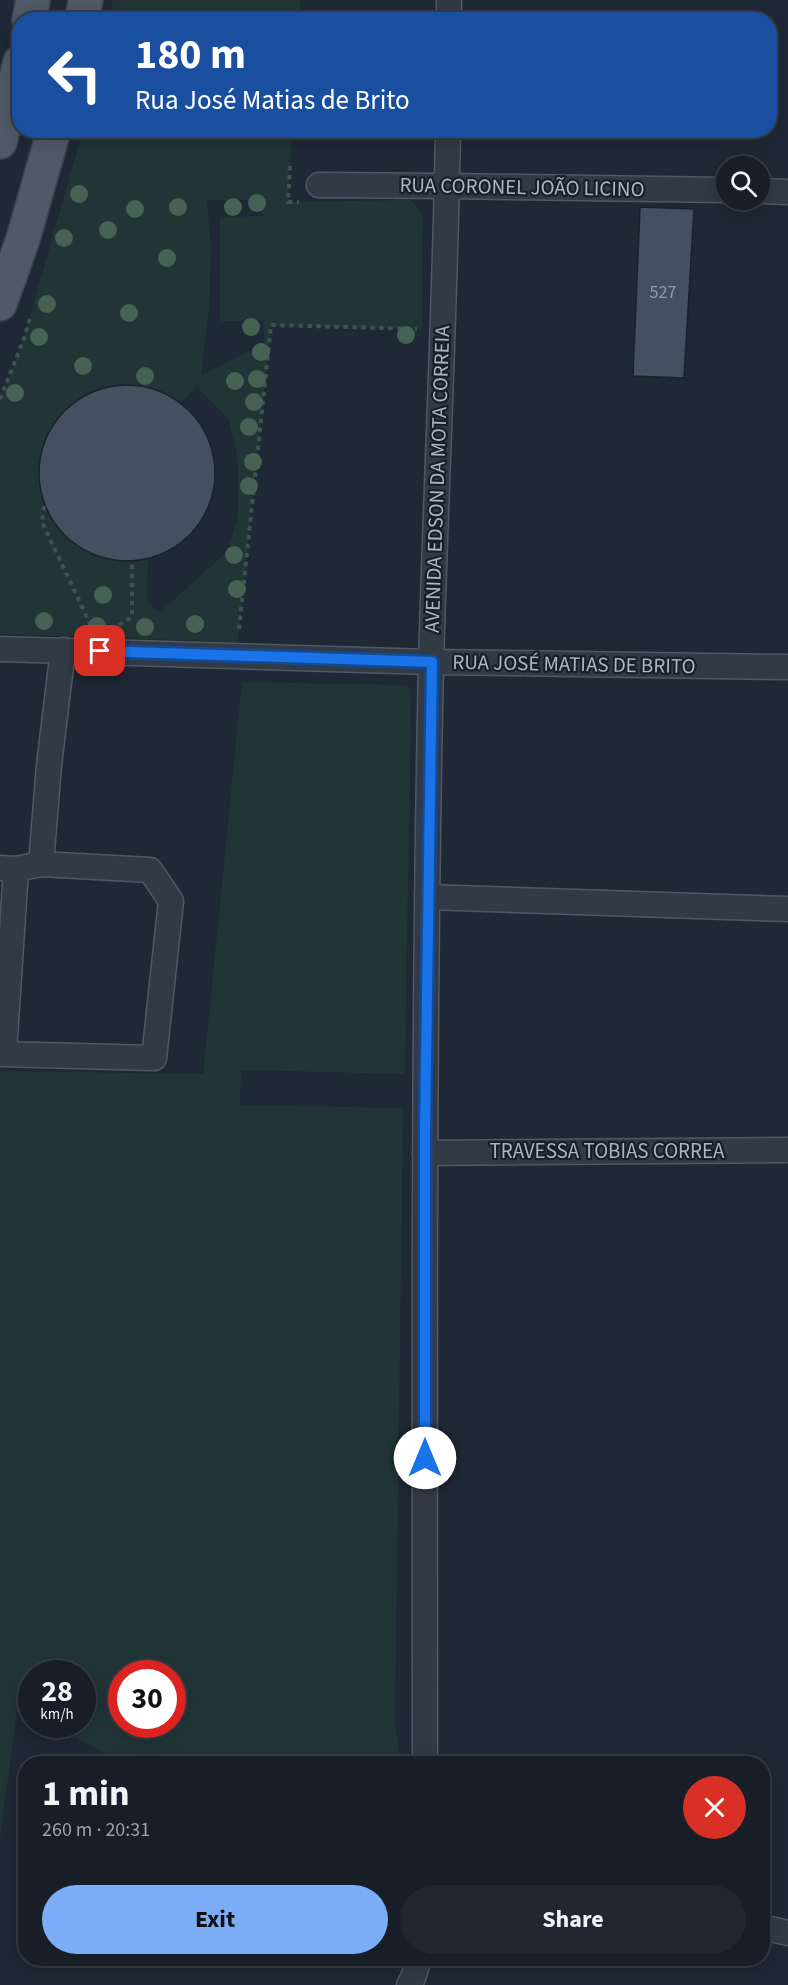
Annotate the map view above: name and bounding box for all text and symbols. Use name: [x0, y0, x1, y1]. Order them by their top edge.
text: 180 m: [135, 25, 246, 85]
icon: left: [36, 36, 114, 114]
text: Rua José Matias de Brito: [135, 81, 410, 120]
map controls: [716, 156, 770, 210]
button: search: [716, 156, 770, 210]
street label: RUA CORONEL JOÃO LICINO: [399, 170, 645, 204]
house number: 527: [650, 280, 676, 305]
street label: AVENIDA EDSON DA MOTA CORREIA: [417, 324, 457, 633]
pin: [74, 625, 125, 676]
icon: arrive: [83, 634, 116, 667]
street label: RUA JOSÉ MATIAS DE BRITO: [452, 647, 696, 681]
street label: TRAVESSA TOBIAS CORREA: [490, 1136, 725, 1166]
position arrow: [393, 1426, 457, 1490]
speed limit sign: 30: [108, 1660, 186, 1738]
text: 28: [41, 1670, 73, 1713]
text: km/h: [40, 1704, 74, 1725]
text: 1 min: [42, 1768, 130, 1819]
button: close: [683, 1776, 746, 1839]
text: 260 m · 20:31: [42, 1816, 150, 1844]
button: Exit: [42, 1885, 388, 1954]
button: Share: [400, 1885, 746, 1954]

